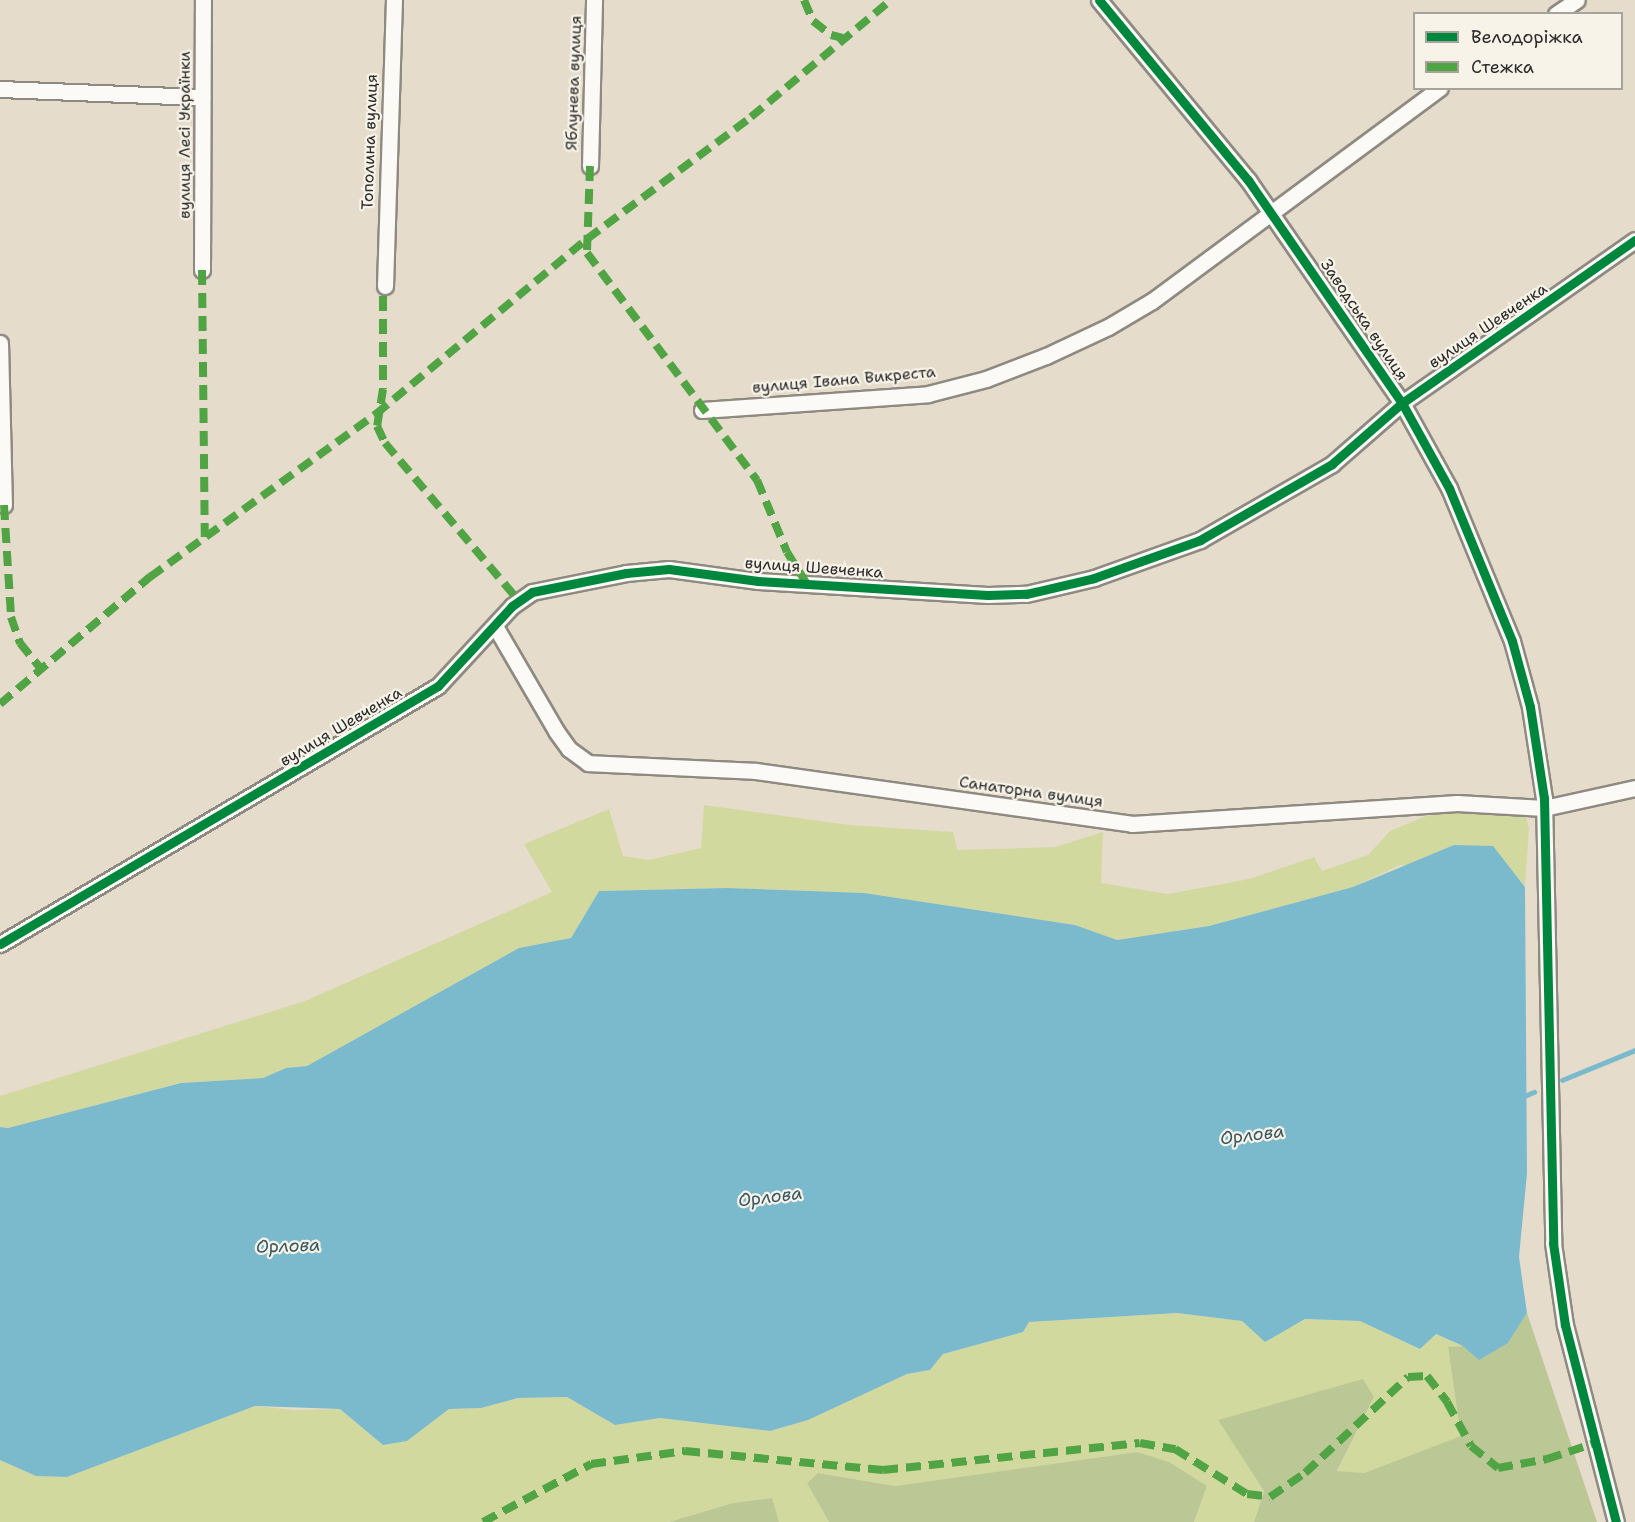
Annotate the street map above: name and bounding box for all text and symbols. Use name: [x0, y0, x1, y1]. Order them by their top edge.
legend: [1413, 12, 1623, 90]
street label: Яблунева вулиця: [562, 15, 586, 151]
text: Велодоріжка: [1471, 25, 1583, 49]
street label: вулиця Лесі Українки: [175, 51, 195, 219]
text: Стежка: [1471, 55, 1534, 79]
street label: Тополина вулиця: [358, 74, 382, 210]
street label: Заводська вулиця: [1316, 256, 1412, 384]
street label: вулиця Шевченка: [1425, 279, 1551, 373]
street label: вулиця Івана Викреста: [752, 362, 936, 398]
street label: вулиця Шевченка: [744, 554, 884, 582]
street label: вулиця Шевченка: [277, 683, 405, 771]
street label: Санаторна вулиця: [958, 772, 1104, 812]
water label: Орлова: [1219, 1120, 1285, 1150]
water label: Орлова: [737, 1182, 803, 1212]
water label: Орлова: [255, 1234, 321, 1258]

